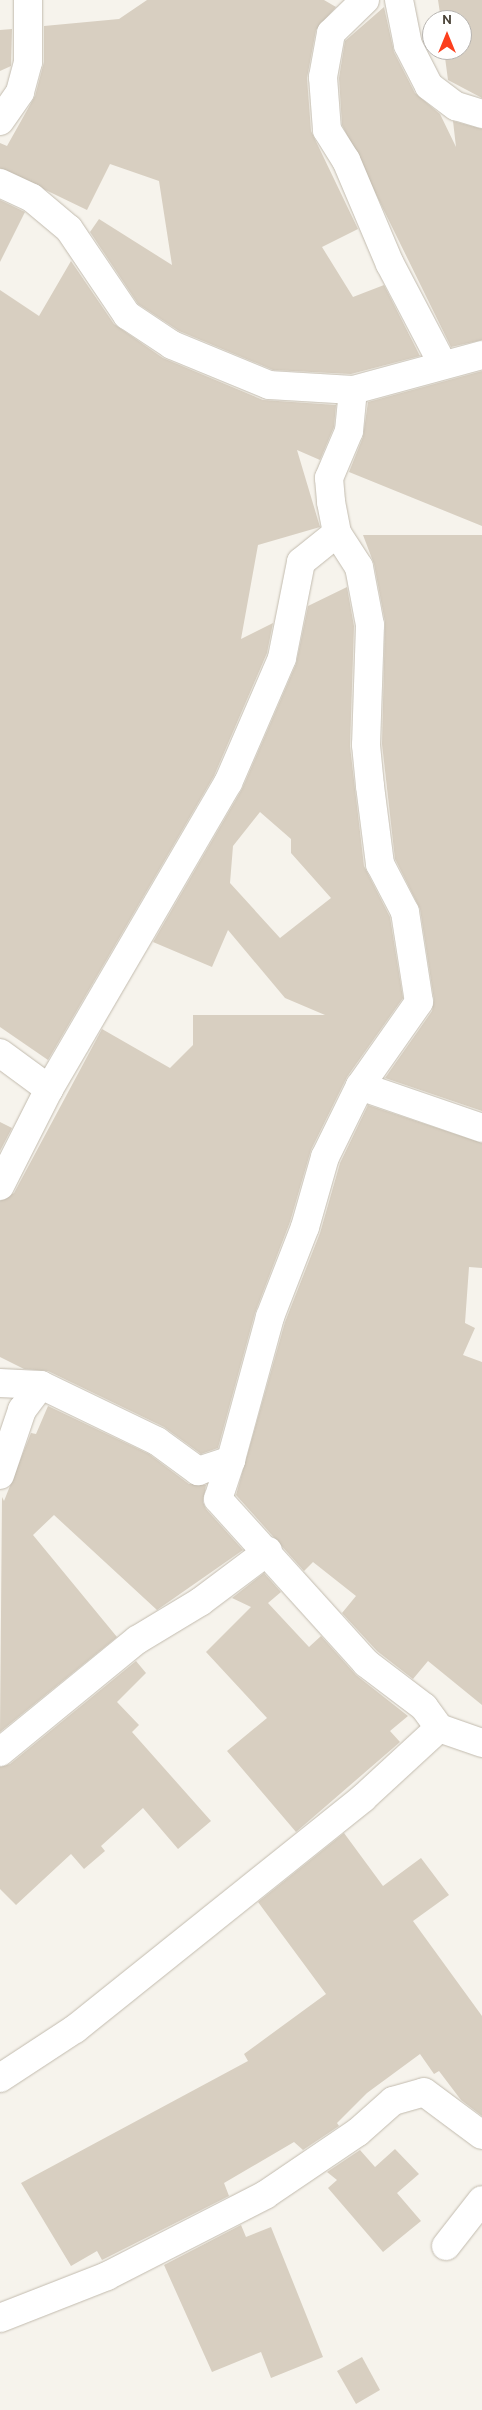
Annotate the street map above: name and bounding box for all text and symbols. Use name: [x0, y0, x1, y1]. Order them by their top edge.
north arrow: [422, 10, 472, 60]
text: N: [442, 12, 452, 29]

